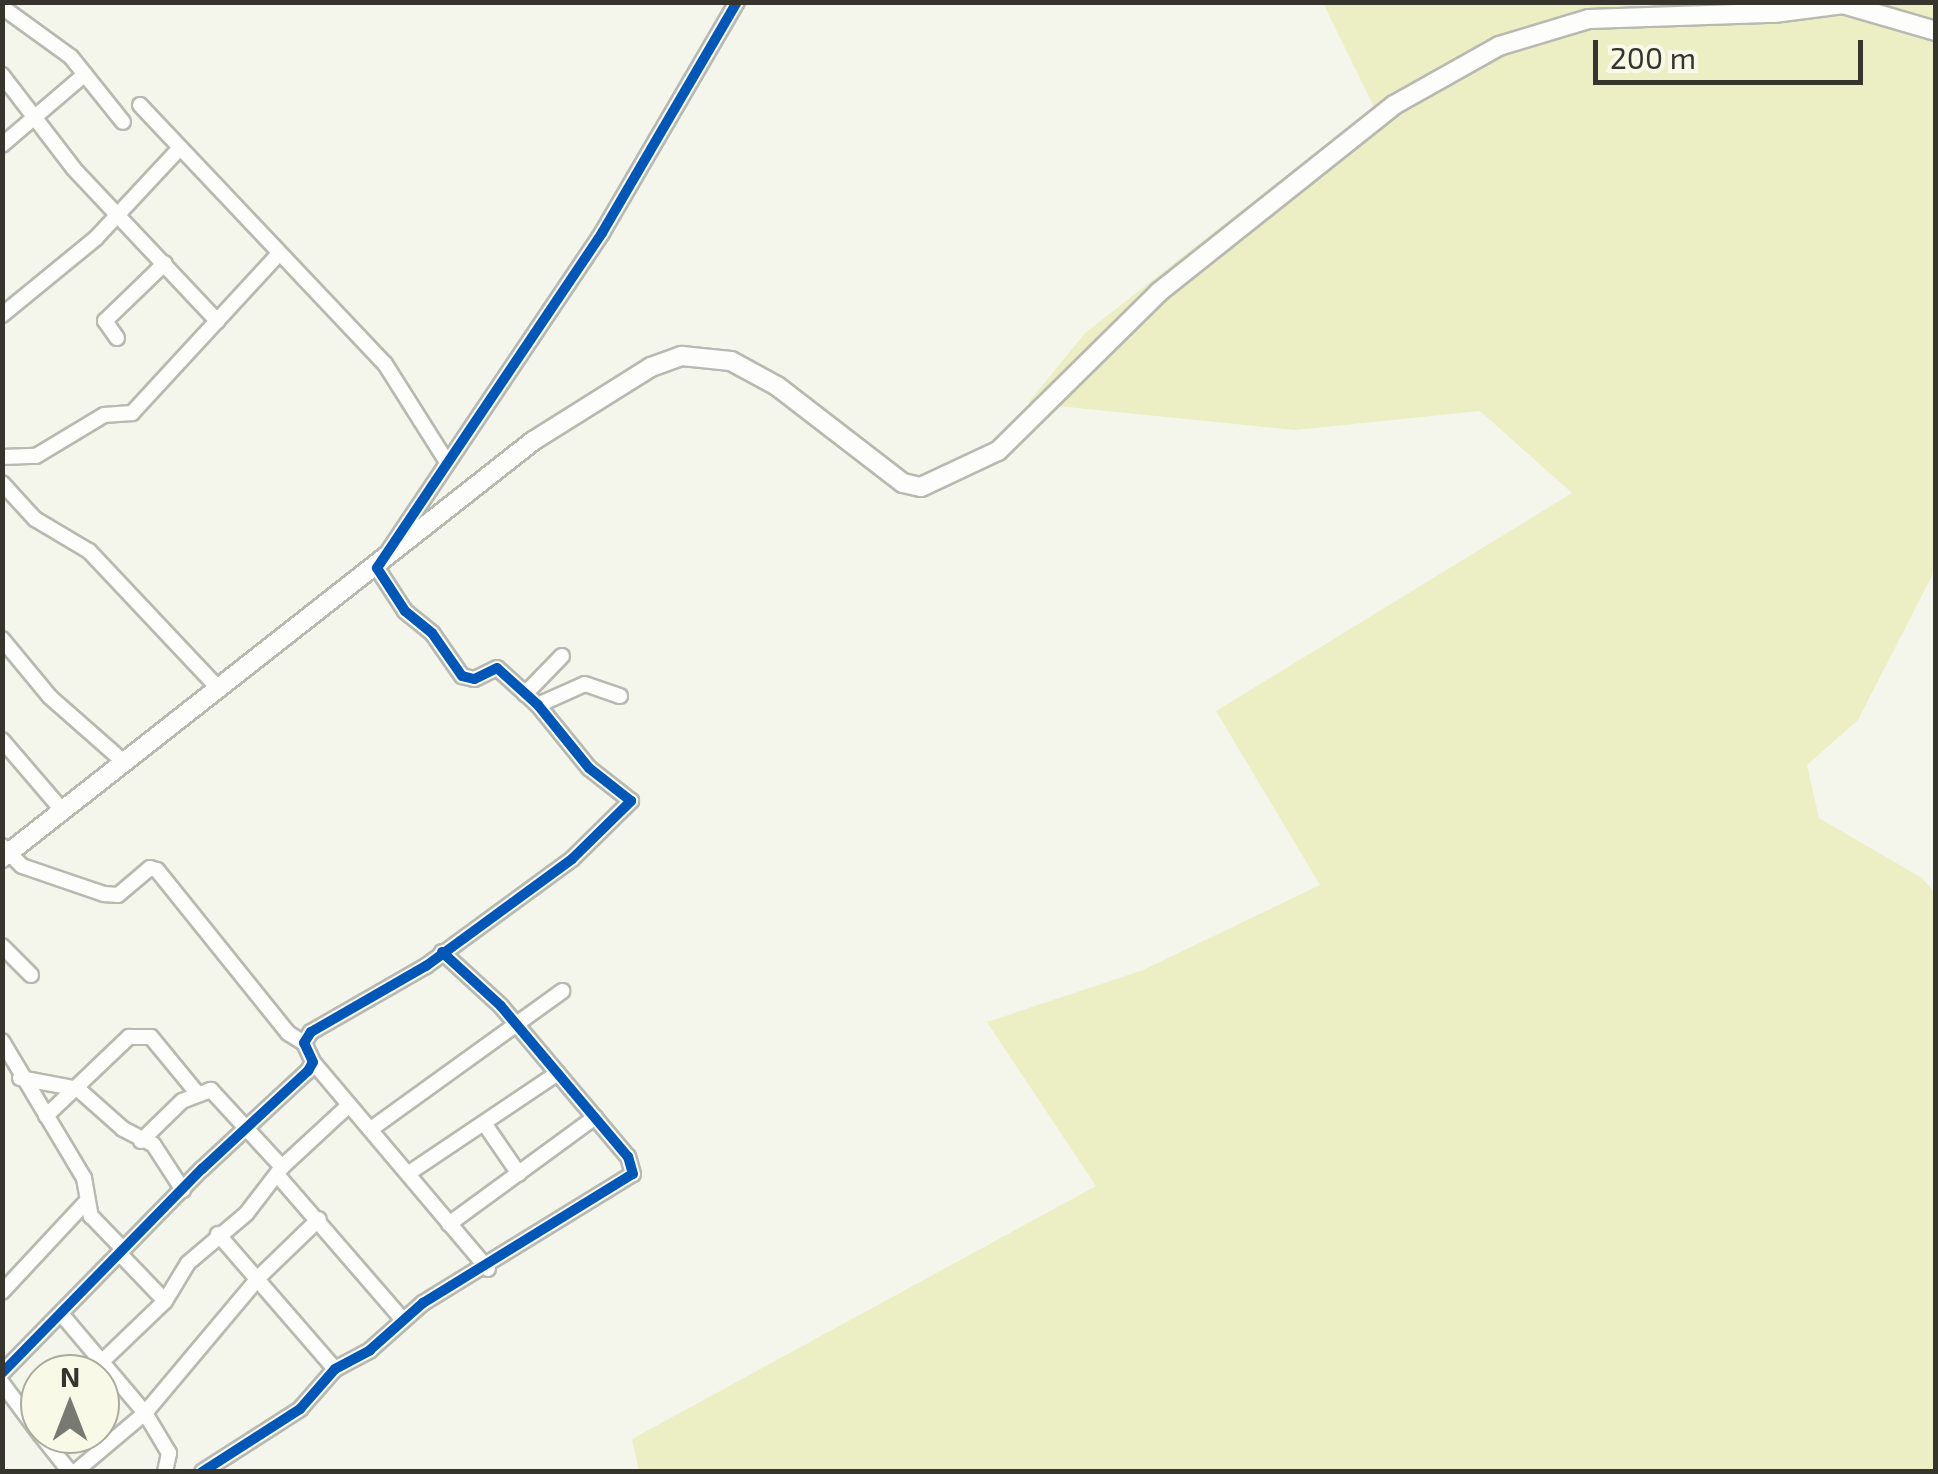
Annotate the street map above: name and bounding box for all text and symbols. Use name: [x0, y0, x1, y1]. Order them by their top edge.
scale bar: [1598, 20, 1868, 82]
text: 200 m: [1610, 39, 1696, 75]
north arrow: [20, 1354, 120, 1454]
text: N: [60, 1359, 80, 1393]

